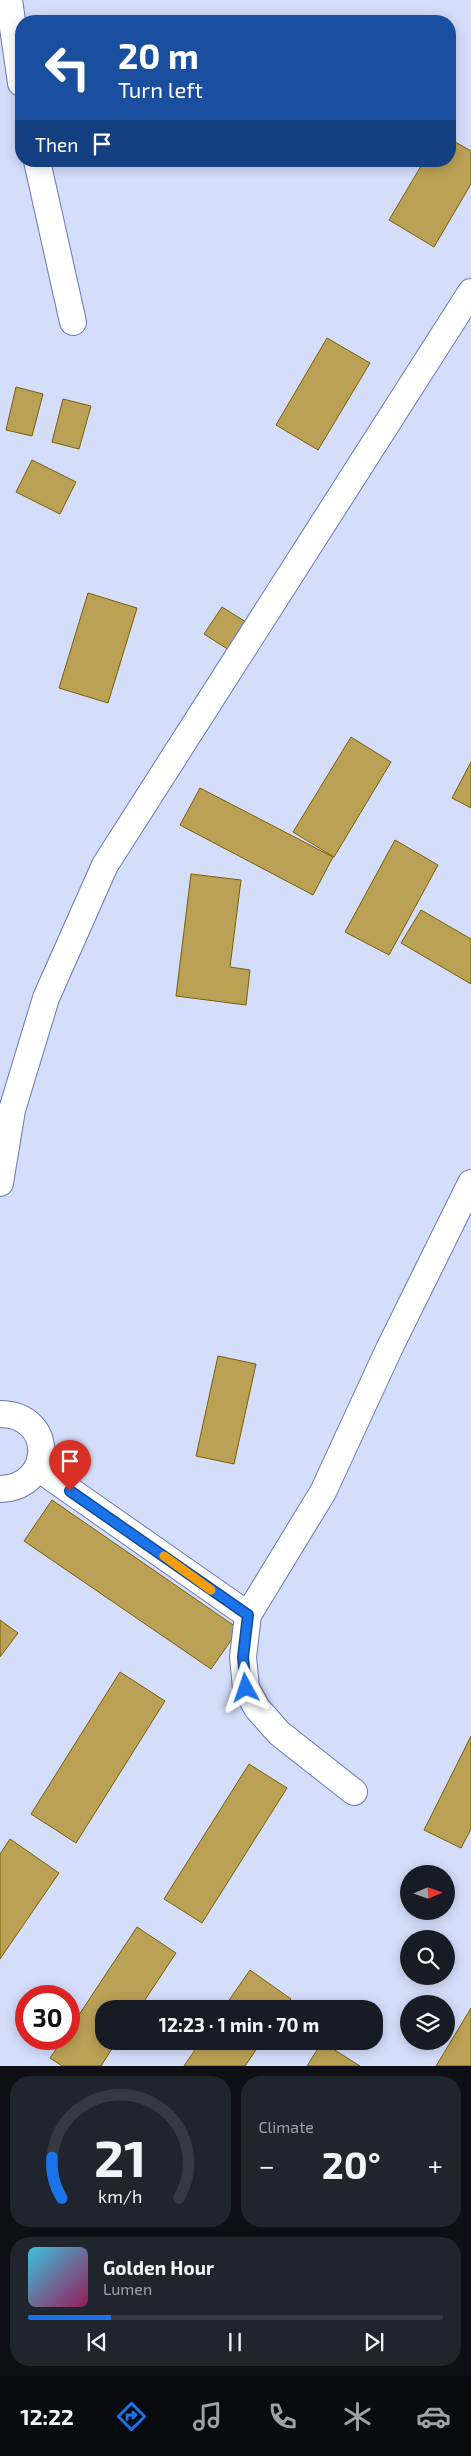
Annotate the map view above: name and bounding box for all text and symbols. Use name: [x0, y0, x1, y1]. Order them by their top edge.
text: 20 m: [118, 34, 199, 76]
icon: left: [35, 35, 100, 100]
text: Turn left: [118, 76, 203, 102]
icon: arrive: [88, 130, 116, 158]
text: Then: [35, 133, 78, 156]
pin: [49, 1440, 91, 1491]
icon: arrive: [56, 1447, 84, 1475]
position arrow: [219, 1661, 271, 1713]
north arrow: [400, 1865, 455, 1920]
map controls: [400, 1865, 455, 2050]
button: search: [400, 1930, 455, 1985]
speed limit sign: 30: [15, 1985, 80, 2050]
button: layers: [400, 1995, 455, 2050]
text: 12:23 · 1 min · 70 m: [159, 2013, 319, 2036]
text: Climate: [259, 2117, 314, 2136]
text: 21: [94, 2125, 147, 2187]
text: 20°: [322, 2141, 381, 2187]
text: −: [259, 2148, 275, 2182]
text: +: [428, 2148, 443, 2182]
text: km/h: [98, 2185, 142, 2207]
text: Golden Hour: [103, 2256, 214, 2279]
text: Lumen: [103, 2279, 152, 2298]
icon: previous: [83, 2328, 111, 2356]
icon: pause: [221, 2328, 249, 2356]
icon: next: [360, 2328, 388, 2356]
icon: directions: [114, 2399, 149, 2434]
icon: music: [190, 2399, 225, 2434]
icon: phone: [265, 2399, 300, 2434]
icon: climate: [340, 2399, 375, 2434]
icon: car: [416, 2399, 451, 2434]
text: 12:22: [20, 2403, 74, 2429]

